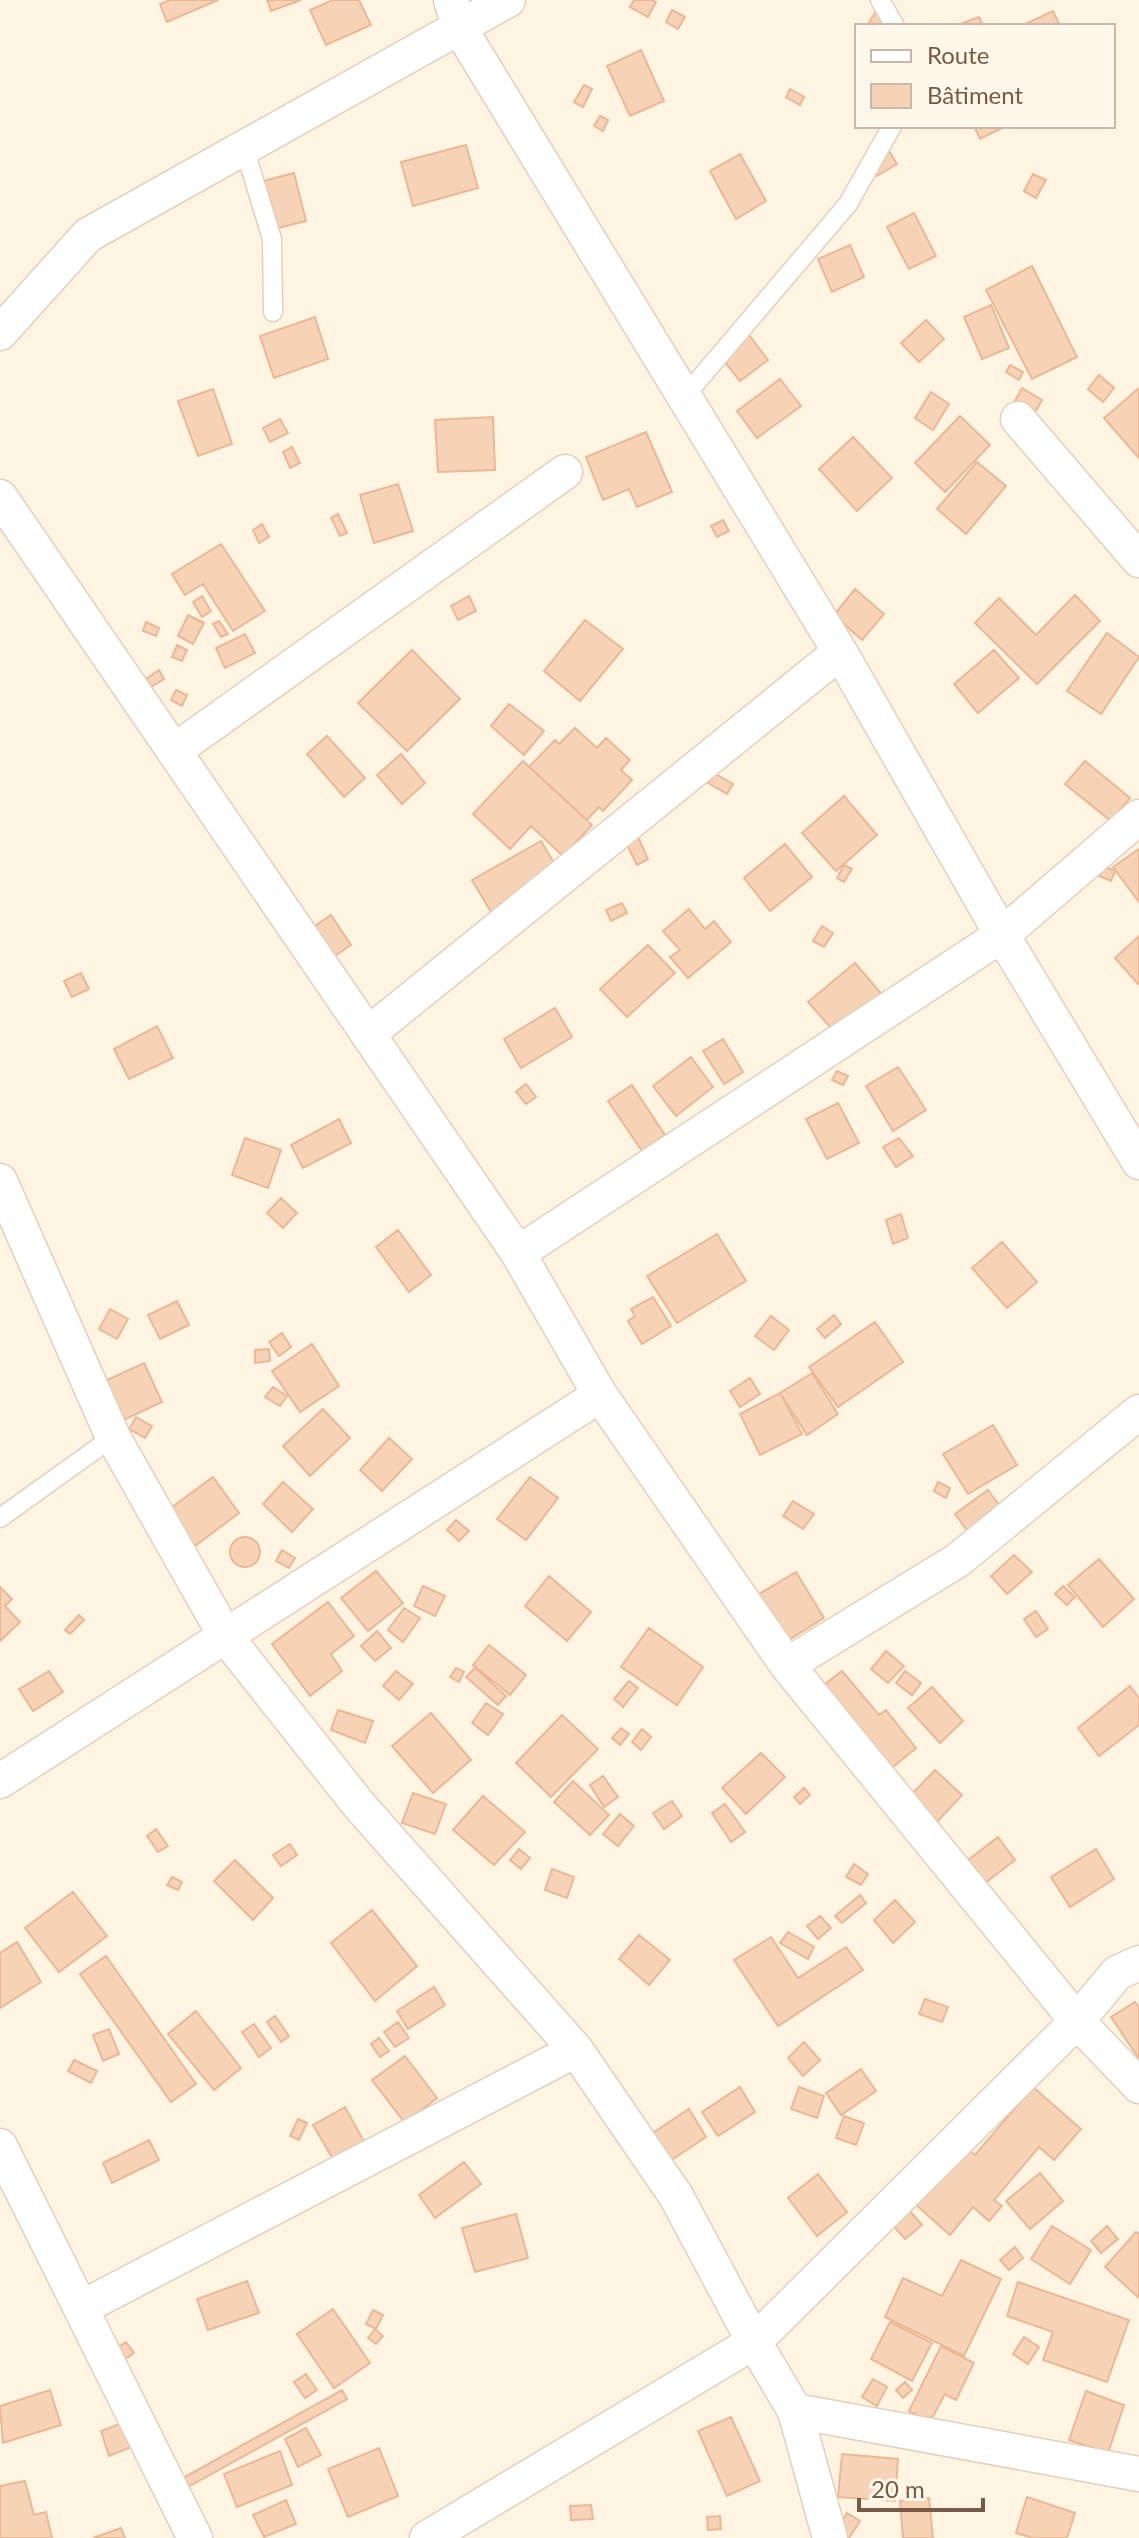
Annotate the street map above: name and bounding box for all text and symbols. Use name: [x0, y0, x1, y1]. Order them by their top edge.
legend: [855, 24, 1115, 128]
text: Route: [927, 40, 989, 69]
text: Bâtiment: [927, 80, 1024, 109]
scale bar: [859, 2462, 983, 2512]
text: 20 m: [871, 2474, 925, 2503]

